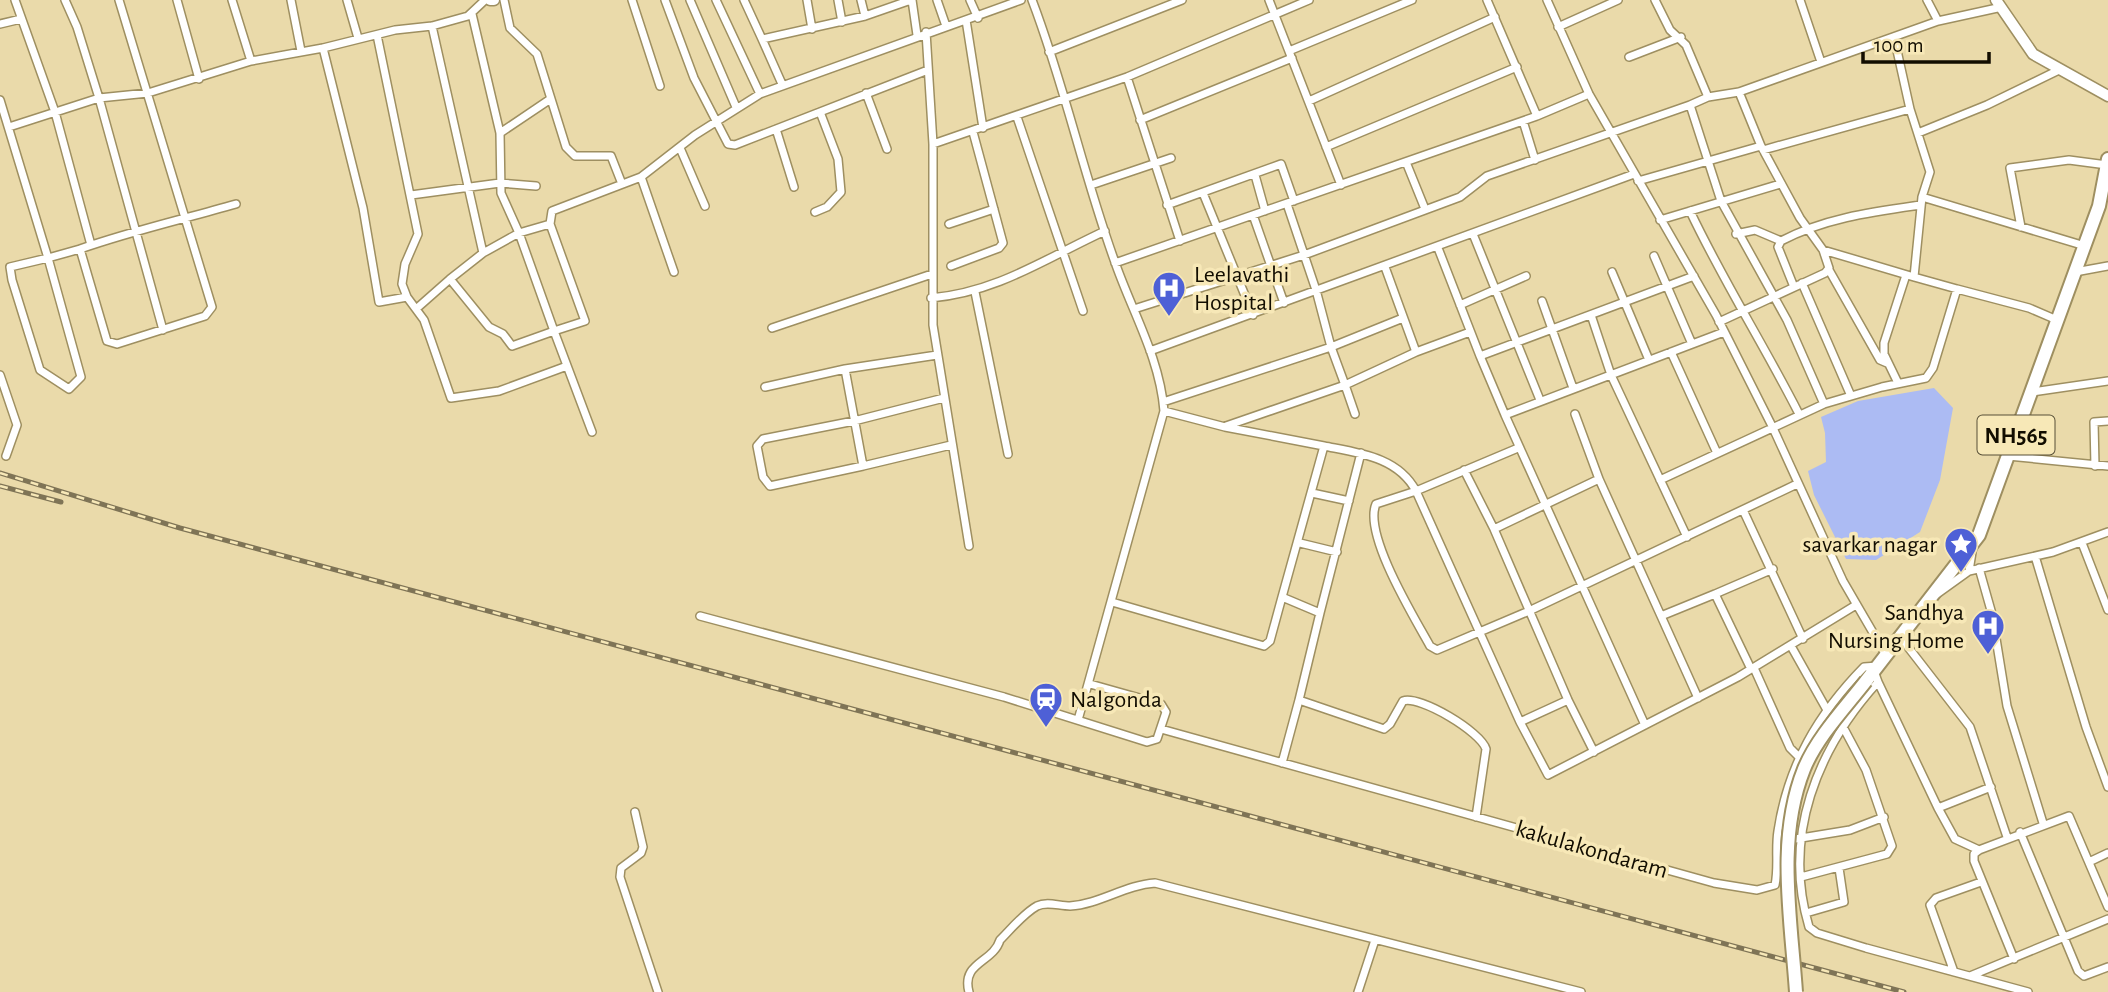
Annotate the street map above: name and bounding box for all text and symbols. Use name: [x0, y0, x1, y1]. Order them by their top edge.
scale bar: [1863, 21, 1989, 65]
text: 100 m: [1874, 35, 1924, 56]
place label: Leelavathi Hospital: [1194, 263, 1289, 315]
hospital icon: Leelavathi Hospital: [1150, 269, 1188, 318]
road number: NH565: [1978, 416, 2054, 454]
place icon: savarkar nagar: [1942, 525, 1980, 574]
place label: savarkar nagar: [1802, 533, 1937, 557]
place label: Sandhya Nursing Home: [1828, 601, 1964, 653]
hospital icon: Sandhya Nursing Home: [1969, 607, 2007, 656]
station icon: Nalgonda: [1027, 680, 1065, 729]
place label: Nalgonda: [1070, 688, 1162, 712]
street label: kakulakondaram: [1513, 817, 1671, 883]

